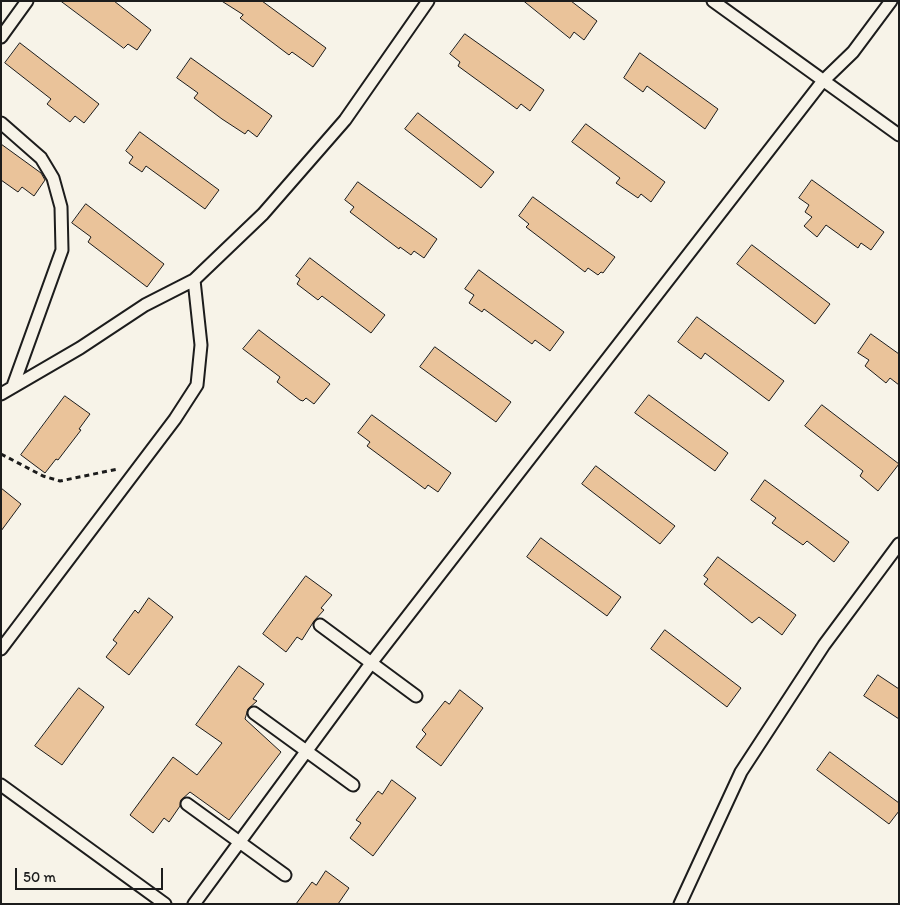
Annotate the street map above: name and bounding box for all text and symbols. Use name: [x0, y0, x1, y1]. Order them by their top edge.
scale bar: [18, 858, 165, 890]
text: 50 m: [23, 868, 56, 886]

